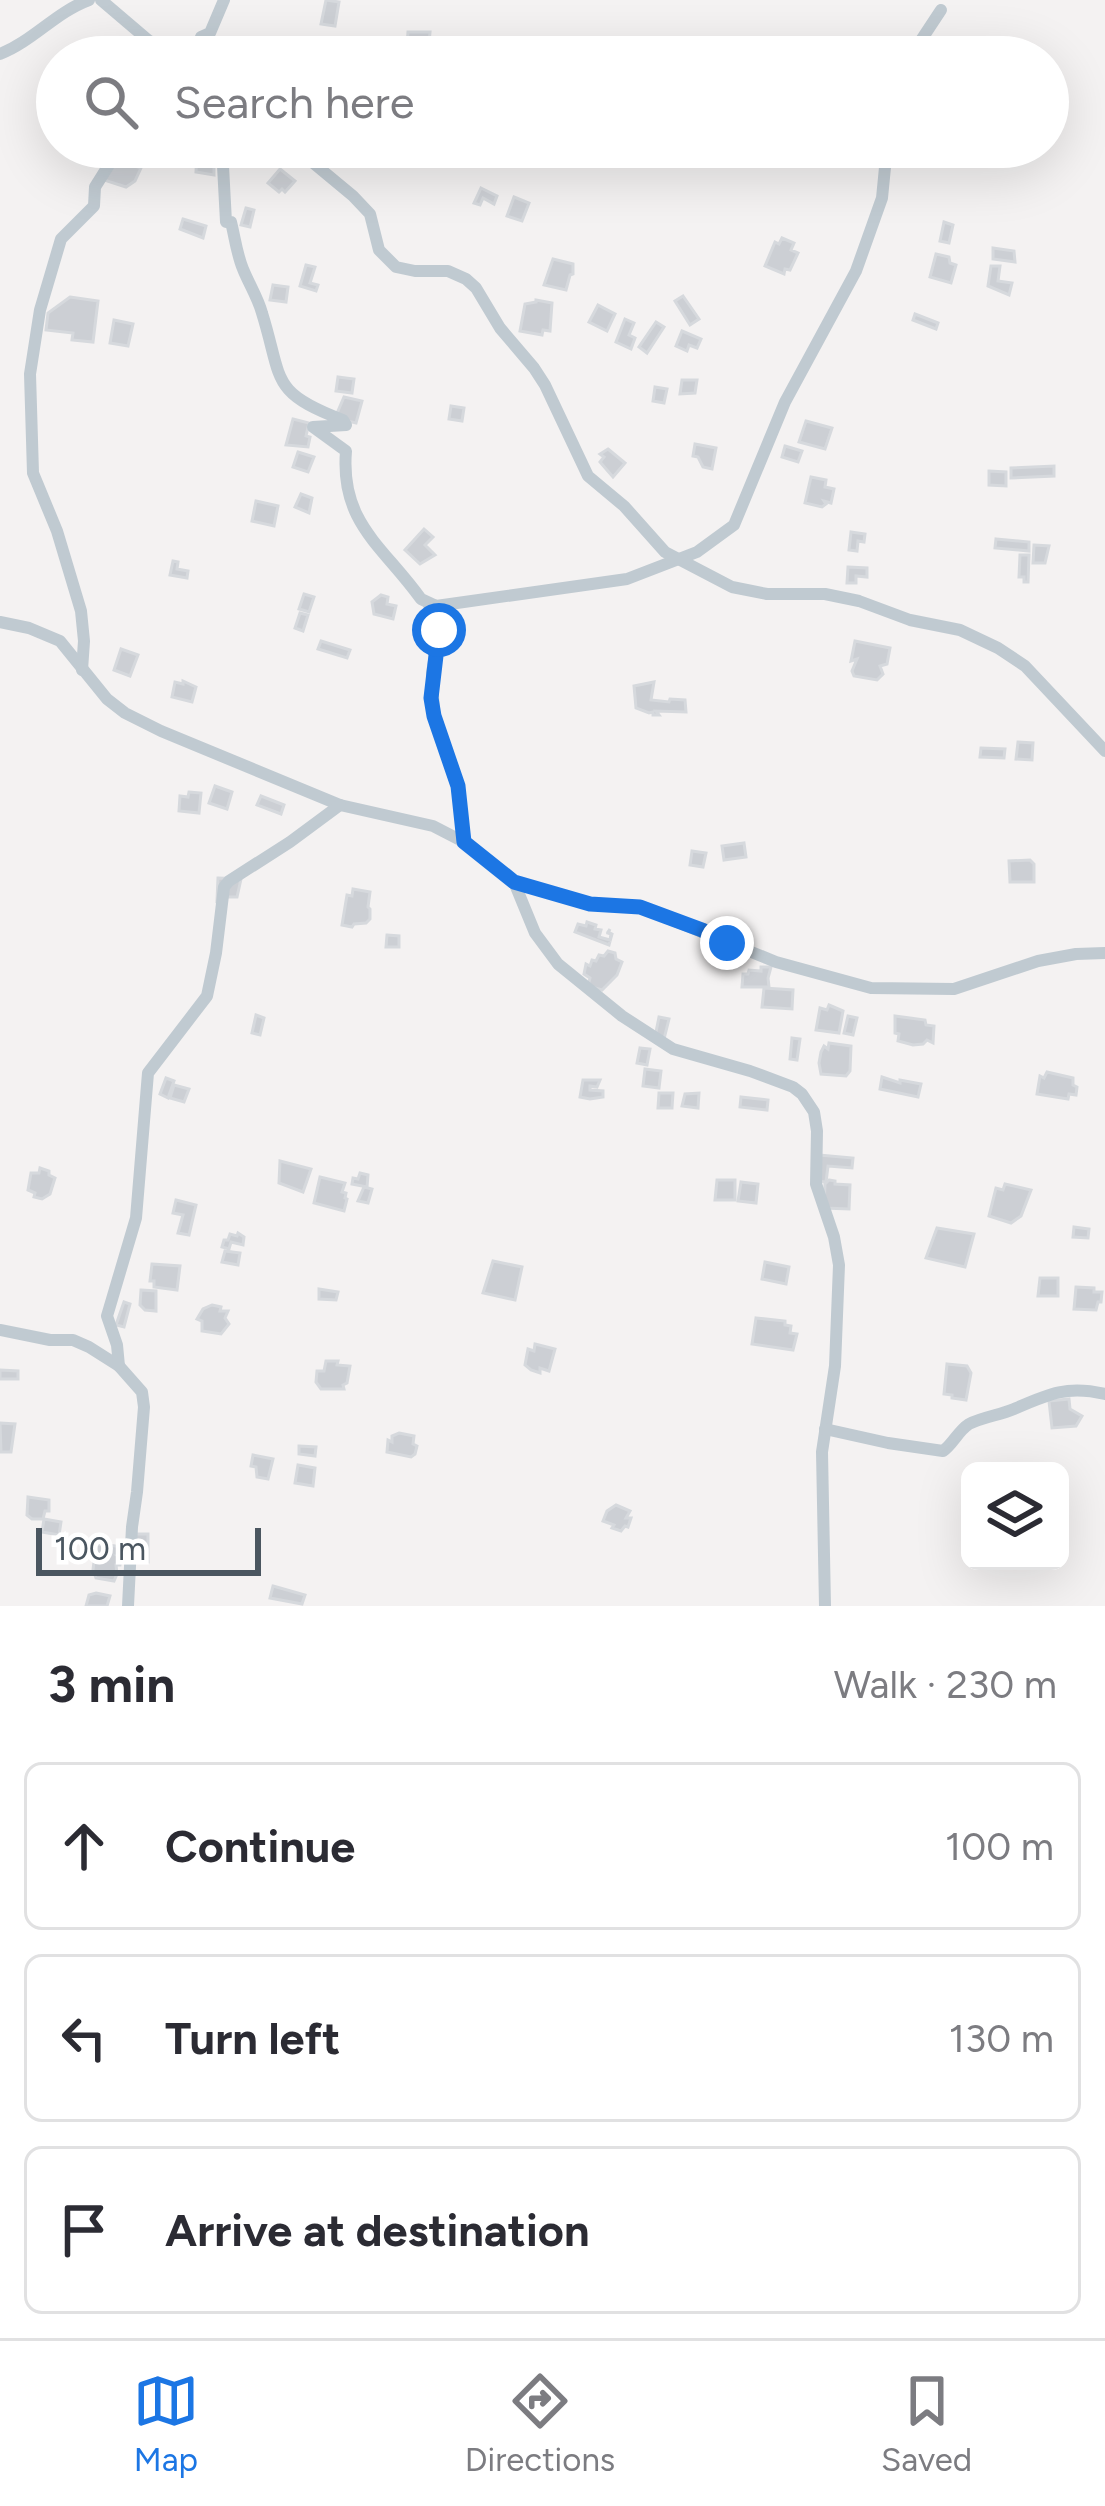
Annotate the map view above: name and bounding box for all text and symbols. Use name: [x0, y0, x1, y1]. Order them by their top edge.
search box: [36, 36, 1069, 168]
icon: search: [78, 69, 144, 135]
text: Search here: [174, 75, 414, 129]
route start: [412, 603, 466, 657]
route end: [700, 916, 754, 970]
map controls: [961, 1462, 1069, 1570]
button: layers: [961, 1462, 1069, 1570]
scale bar: [36, 1522, 261, 1575]
text: 100 m: [54, 1529, 146, 1568]
text: 3 min: [48, 1654, 175, 1715]
text: Walk · 230 m: [834, 1661, 1057, 1708]
icon: ahead: [51, 1813, 117, 1879]
text: Continue: [165, 1819, 355, 1873]
text: 100 m: [945, 1823, 1054, 1870]
icon: left: [51, 2005, 117, 2071]
text: Turn left: [165, 2011, 340, 2065]
text: 130 m: [949, 2015, 1054, 2062]
icon: arrive: [51, 2197, 117, 2263]
text: Arrive at destination: [165, 2203, 589, 2257]
tab: Map: [133, 2368, 199, 2479]
tab: Directions: [465, 2368, 615, 2479]
tab: Saved: [881, 2368, 972, 2479]

